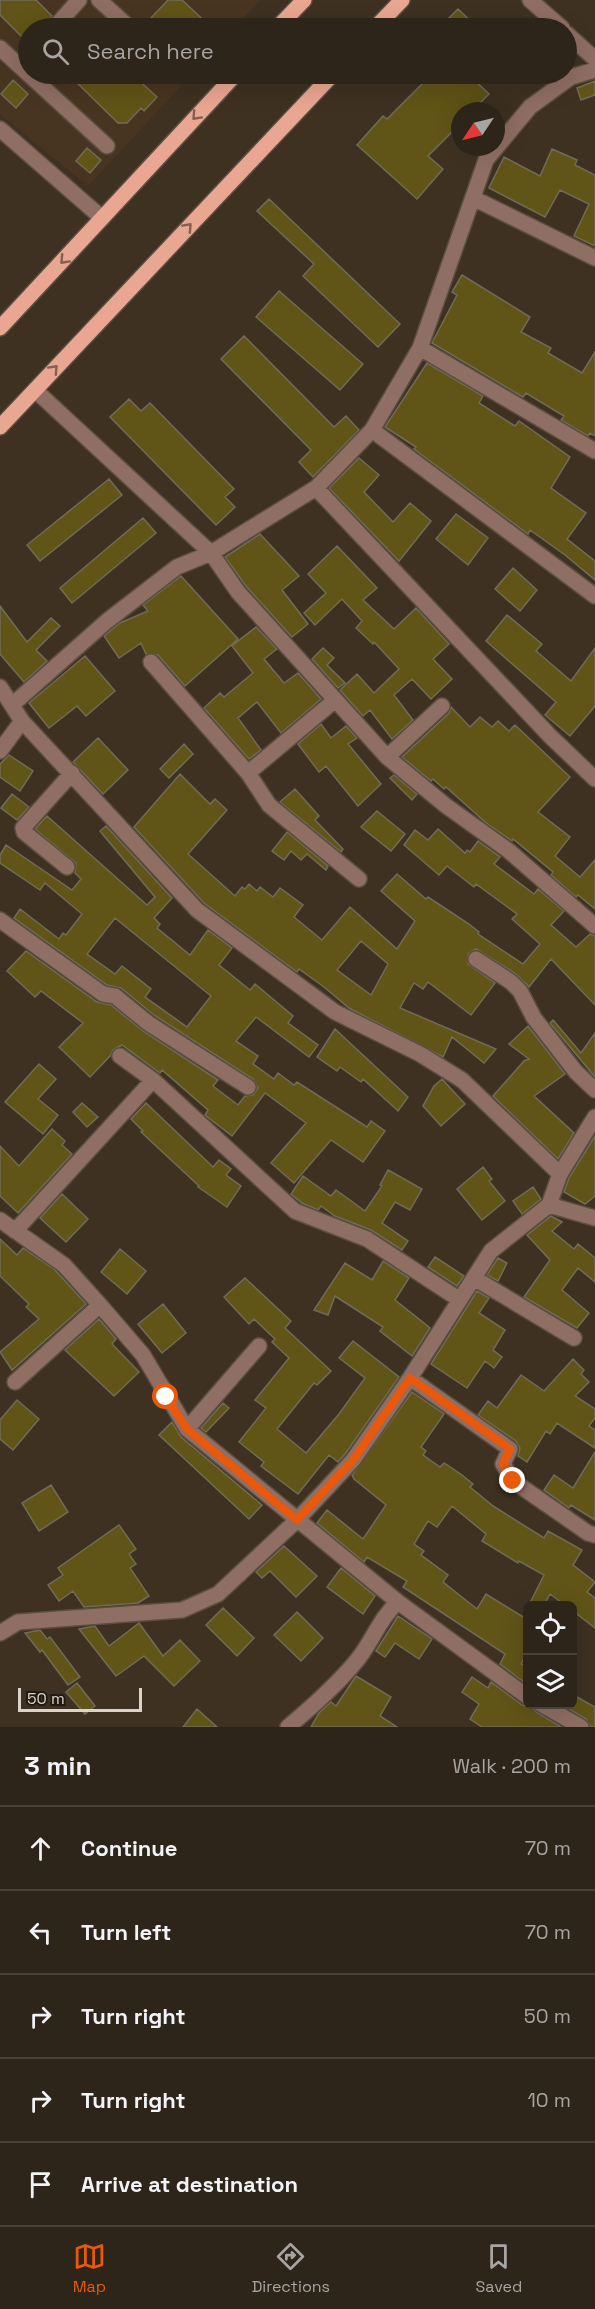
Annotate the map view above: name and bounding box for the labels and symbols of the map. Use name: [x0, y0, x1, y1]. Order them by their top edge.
north arrow: [451, 102, 505, 156]
one-way arrow: [192, 110, 203, 120]
one-way arrow: [181, 223, 192, 234]
one-way arrow: [60, 252, 71, 263]
one-way arrow: [47, 365, 58, 376]
route start: [152, 1383, 178, 1409]
route end: [499, 1467, 525, 1493]
scale bar: [18, 1685, 142, 1712]

